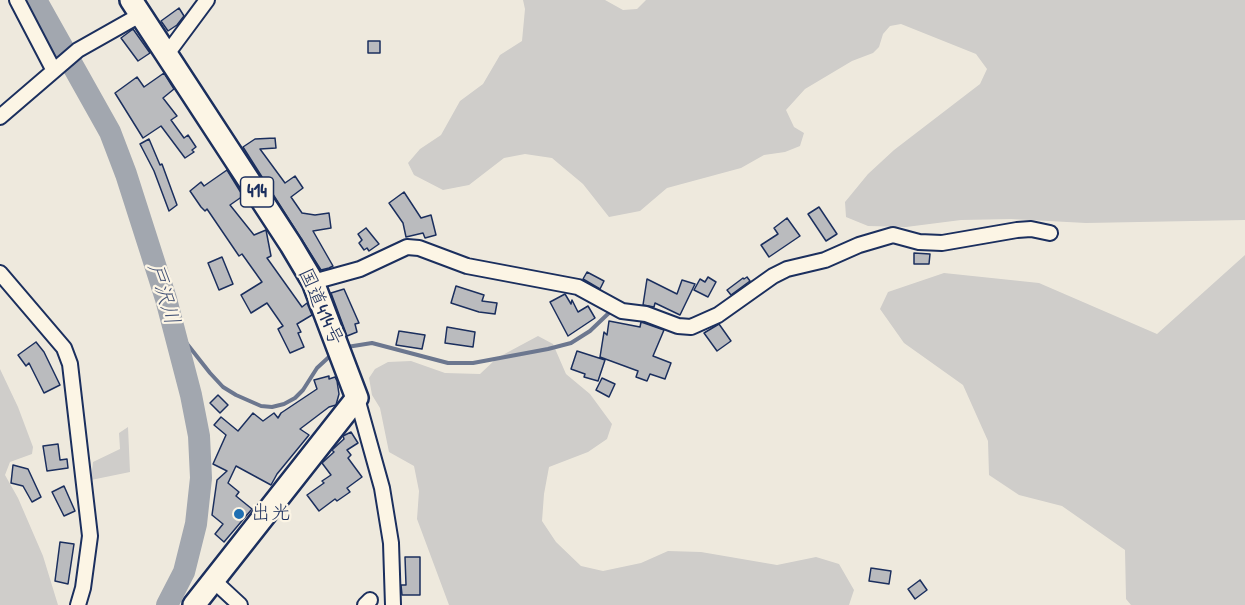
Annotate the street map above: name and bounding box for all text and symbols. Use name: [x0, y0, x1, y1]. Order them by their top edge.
road number: 414: [240, 177, 274, 207]
water label: 戸沢川: [142, 260, 184, 328]
street label: 国道414号: [292, 265, 348, 349]
place label: 出光: [251, 502, 291, 526]
marker: 出光: [232, 507, 246, 521]

